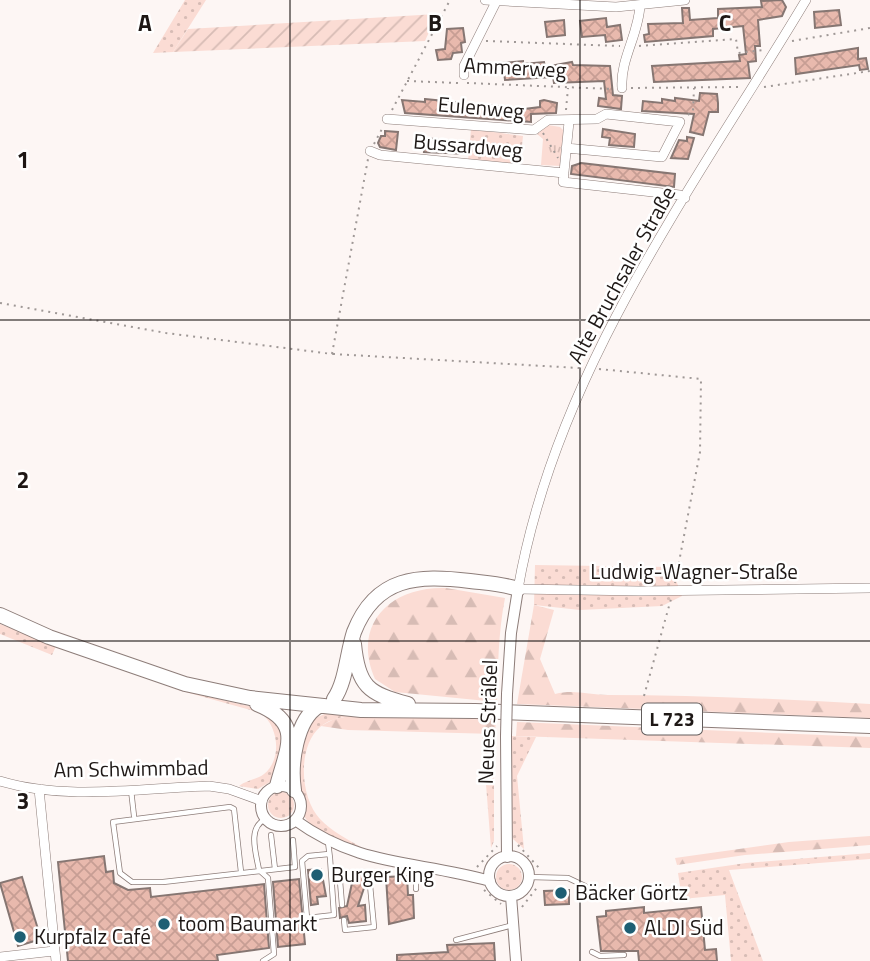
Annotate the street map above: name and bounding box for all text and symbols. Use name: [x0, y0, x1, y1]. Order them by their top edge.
text: A: [138, 5, 152, 40]
text: B: [428, 5, 442, 40]
text: C: [719, 5, 731, 40]
street label: Ammerweg: [463, 48, 567, 86]
street label: Eulenweg: [437, 87, 526, 127]
street label: Bussardweg: [412, 124, 524, 166]
text: 1: [17, 142, 29, 177]
street label: Alte Bruchsaler Straße: [559, 180, 683, 369]
text: 2: [17, 462, 29, 497]
street label: Ludwig-Wagner-Straße: [590, 555, 798, 587]
street label: Neues Sträßel: [469, 659, 505, 785]
road number: L 723: [642, 704, 702, 734]
street label: Am Schwimmbad: [53, 751, 209, 785]
text: 3: [17, 783, 29, 818]
place label: Burger King: [331, 858, 434, 890]
marker: Burger King: [309, 867, 325, 883]
place label: Bäcker Görtz: [575, 876, 688, 908]
marker: Bäcker Görtz: [553, 885, 569, 901]
place label: toom Baumarkt: [178, 907, 318, 939]
place label: ALDI Süd: [644, 911, 724, 943]
marker: toom Baumarkt: [156, 916, 172, 932]
place label: Kurpfalz Café: [34, 920, 151, 952]
marker: ALDI Süd: [622, 920, 638, 936]
marker: Kurpfalz Café: [12, 929, 28, 945]

